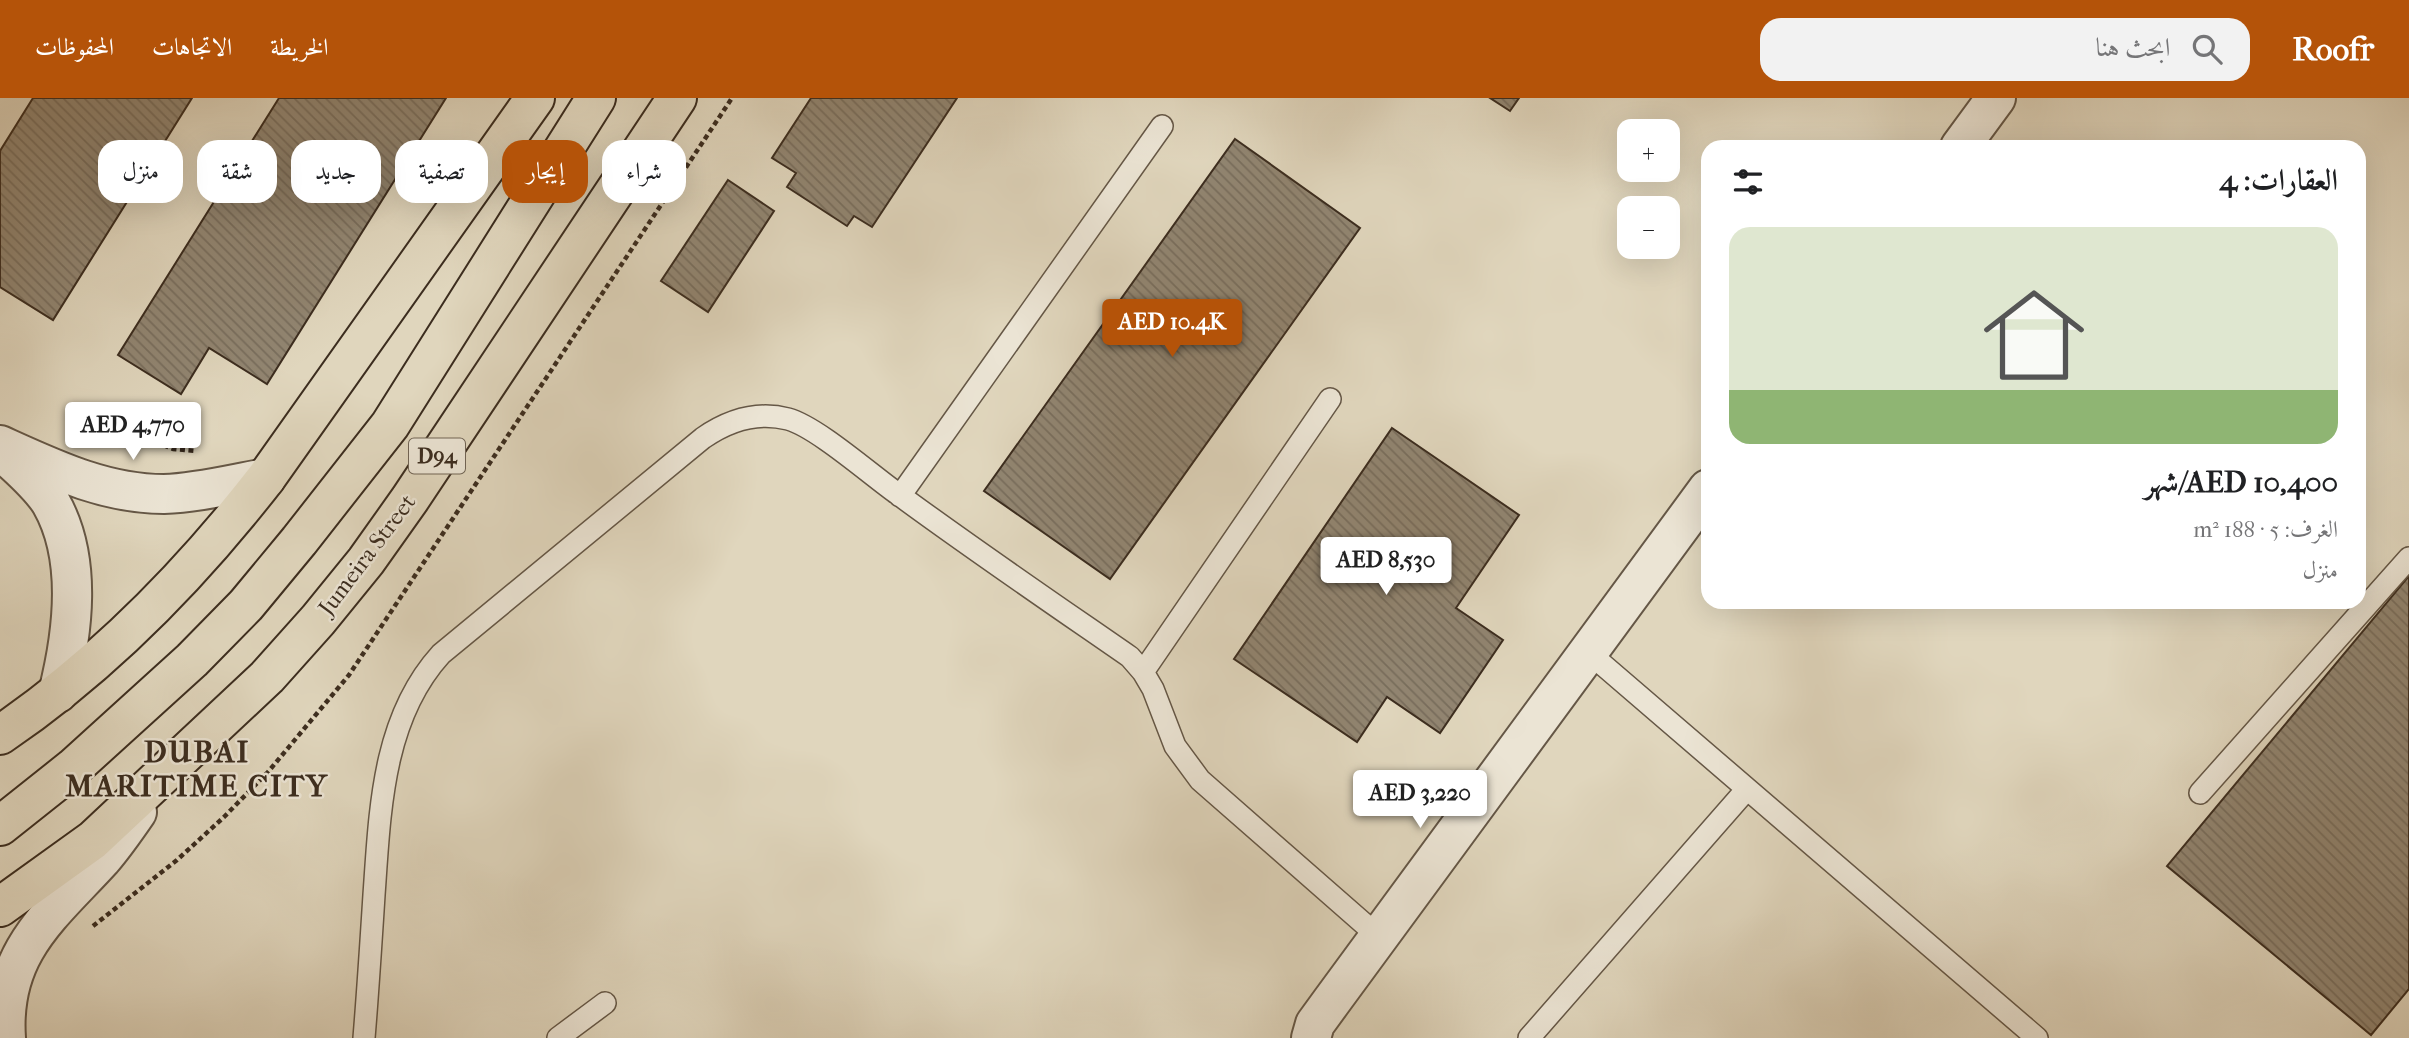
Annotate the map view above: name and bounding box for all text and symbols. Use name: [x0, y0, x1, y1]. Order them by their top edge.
search box: [1760, 18, 2250, 81]
icon: search: [2188, 30, 2226, 68]
text: Roofr: [2292, 30, 2374, 69]
text: ابحث هنا: [2095, 32, 2170, 63]
text: المحفوظات: [35, 33, 114, 61]
text: الاتجاهات: [152, 33, 232, 61]
text: الخريطة: [270, 33, 329, 61]
map controls: [1617, 119, 1680, 259]
button: +: [1617, 119, 1680, 182]
chip: منزل: [98, 140, 183, 203]
chip: شقة: [197, 140, 277, 203]
chip: جديد: [291, 140, 381, 203]
chip: تصفية: [395, 140, 488, 203]
chip: إيجار: [502, 140, 588, 203]
chip: شراء: [602, 140, 686, 203]
icon: filters: [1729, 163, 1767, 201]
text: العقارات: 4: [2219, 163, 2338, 198]
button: −: [1617, 196, 1680, 259]
icon: home: [1971, 272, 2097, 398]
pin: AED 10.4K: [1092, 300, 1252, 359]
text: AED 10.4K: [1118, 308, 1226, 335]
pin: AED 4,770: [53, 402, 213, 462]
text: AED 4,770: [81, 411, 185, 438]
road number: D94: [409, 438, 465, 474]
text: AED 10,400/شهر: [2144, 465, 2338, 500]
street label: Jumeira Street: [312, 489, 421, 622]
text: الغرف: 5 · 188 m²: [2193, 516, 2338, 543]
pin: AED 8,530: [1306, 538, 1466, 597]
text: AED 8,530: [1337, 546, 1435, 573]
text: منزل: [2303, 557, 2338, 584]
district label: DUBAI MARITIME CITY: [65, 735, 329, 804]
pin: AED 3,220: [1340, 770, 1500, 830]
text: AED 3,220: [1369, 779, 1471, 806]

